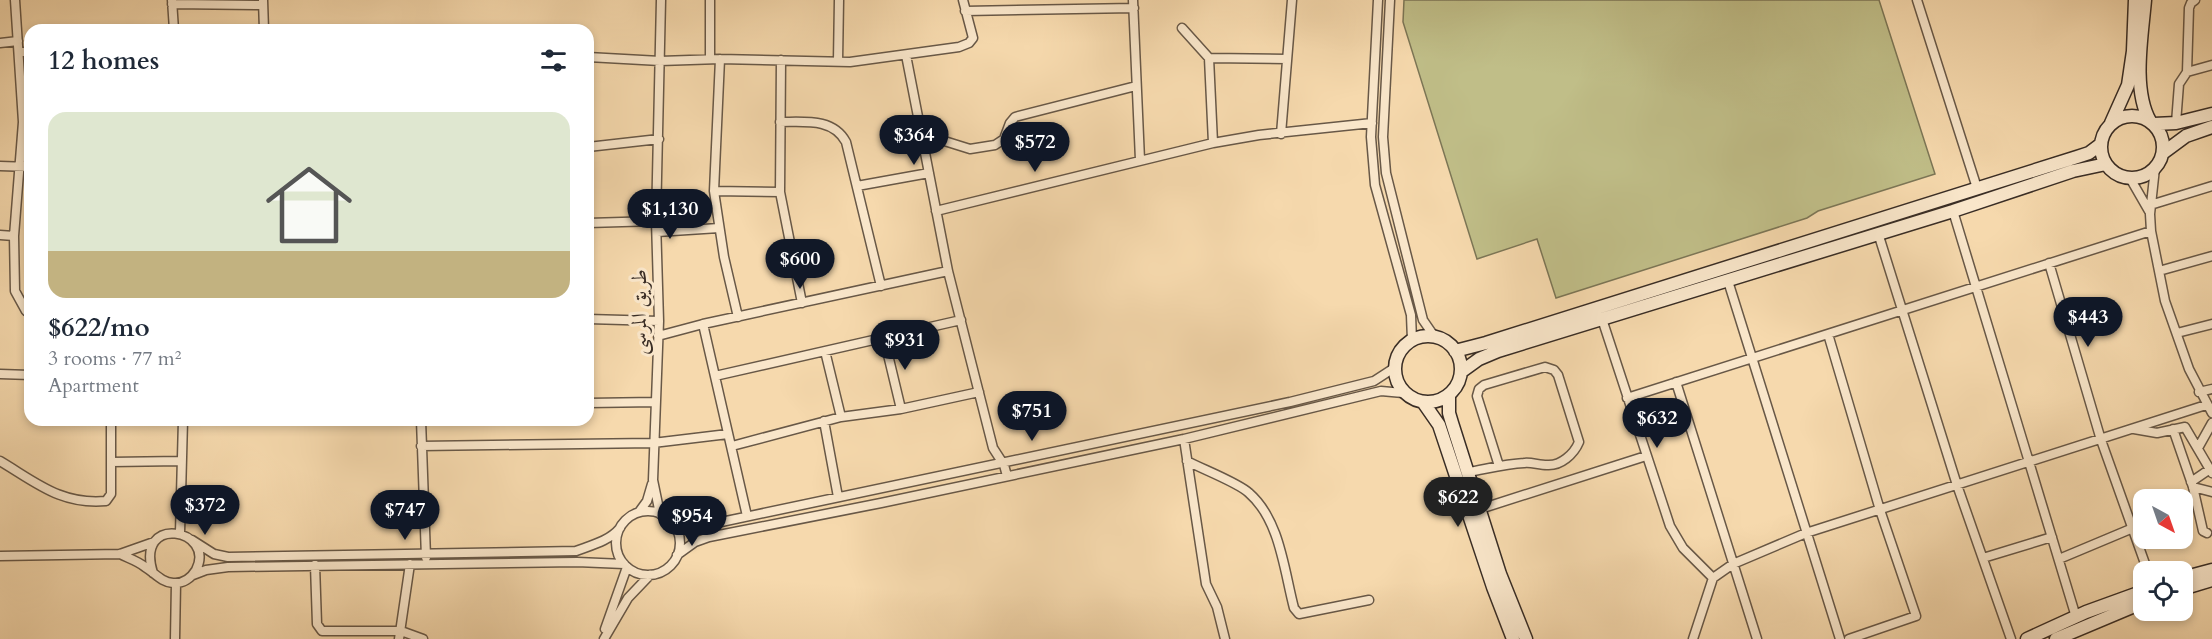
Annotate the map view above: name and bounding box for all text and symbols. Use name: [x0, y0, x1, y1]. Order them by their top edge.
text: 12 homes: [48, 43, 159, 78]
icon: filters: [537, 44, 570, 77]
pin: $364: [878, 115, 950, 166]
text: $364: [894, 121, 934, 148]
pin: $572: [999, 122, 1071, 173]
text: $572: [1015, 128, 1055, 155]
icon: home: [255, 151, 363, 259]
pin: $1,130: [621, 189, 719, 240]
text: $1,130: [641, 195, 699, 222]
pin: $600: [764, 239, 836, 290]
text: $600: [780, 245, 820, 272]
street label: طريق المرسى: [625, 269, 654, 355]
pin: $443: [2052, 297, 2124, 348]
text: $443: [2068, 303, 2108, 330]
text: $622/mo: [48, 310, 150, 345]
pin: $931: [869, 320, 941, 371]
text: $931: [885, 326, 925, 353]
text: 3 rooms · 77 m²: [48, 345, 181, 372]
text: Apartment: [48, 372, 139, 399]
pin: $751: [996, 391, 1068, 442]
text: $751: [1012, 397, 1052, 424]
pin: $632: [1621, 398, 1693, 449]
text: $632: [1637, 404, 1677, 431]
pin: $622: [1422, 477, 1494, 528]
text: $622: [1438, 483, 1478, 510]
pin: $372: [169, 485, 241, 536]
north arrow: [2133, 489, 2193, 549]
map controls: [2133, 489, 2193, 621]
pin: $747: [369, 490, 441, 541]
text: $372: [185, 491, 225, 518]
text: $747: [385, 496, 425, 523]
pin: $954: [656, 496, 728, 547]
text: $954: [672, 502, 712, 529]
button: locate: [2133, 561, 2193, 621]

